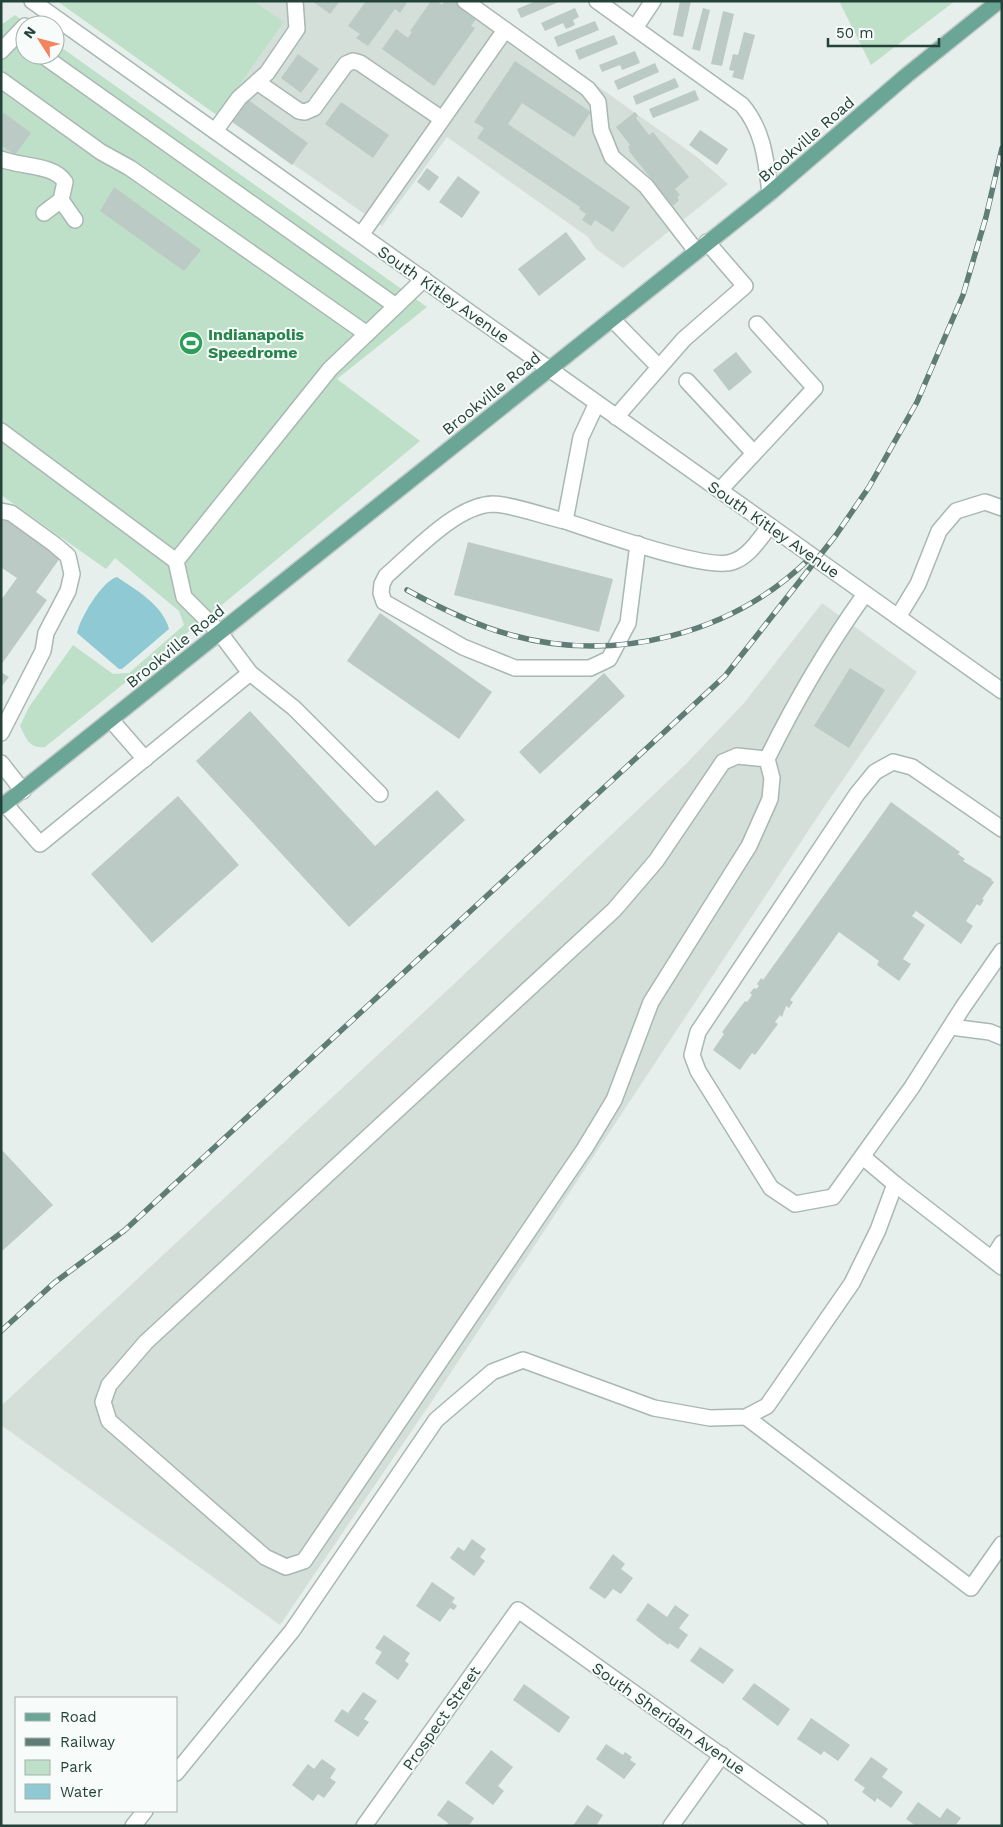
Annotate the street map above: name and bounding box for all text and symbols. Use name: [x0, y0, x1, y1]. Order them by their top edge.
north arrow: [15, 15, 65, 65]
scale bar: [828, 15, 939, 47]
text: N: [20, 23, 39, 41]
text: 50 m: [836, 24, 873, 42]
street label: Brookville Road: [754, 92, 858, 186]
street label: South Kitley Avenue: [374, 242, 513, 347]
place label: Indianapolis Speedrome: [208, 325, 305, 362]
sports icon: Indianapolis Speedrome: [178, 330, 204, 356]
street label: Brookville Road: [438, 348, 544, 439]
street label: South Kitley Avenue: [704, 477, 843, 582]
street label: Brookville Road: [122, 601, 228, 692]
street label: South Sheridan Avenue: [589, 1658, 749, 1778]
street label: Prospect Street: [398, 1662, 485, 1774]
legend: [15, 1697, 178, 1812]
text: Road: [60, 1708, 97, 1726]
text: Railway: [60, 1733, 115, 1751]
text: Park: [60, 1758, 93, 1776]
text: Water: [60, 1783, 103, 1801]

